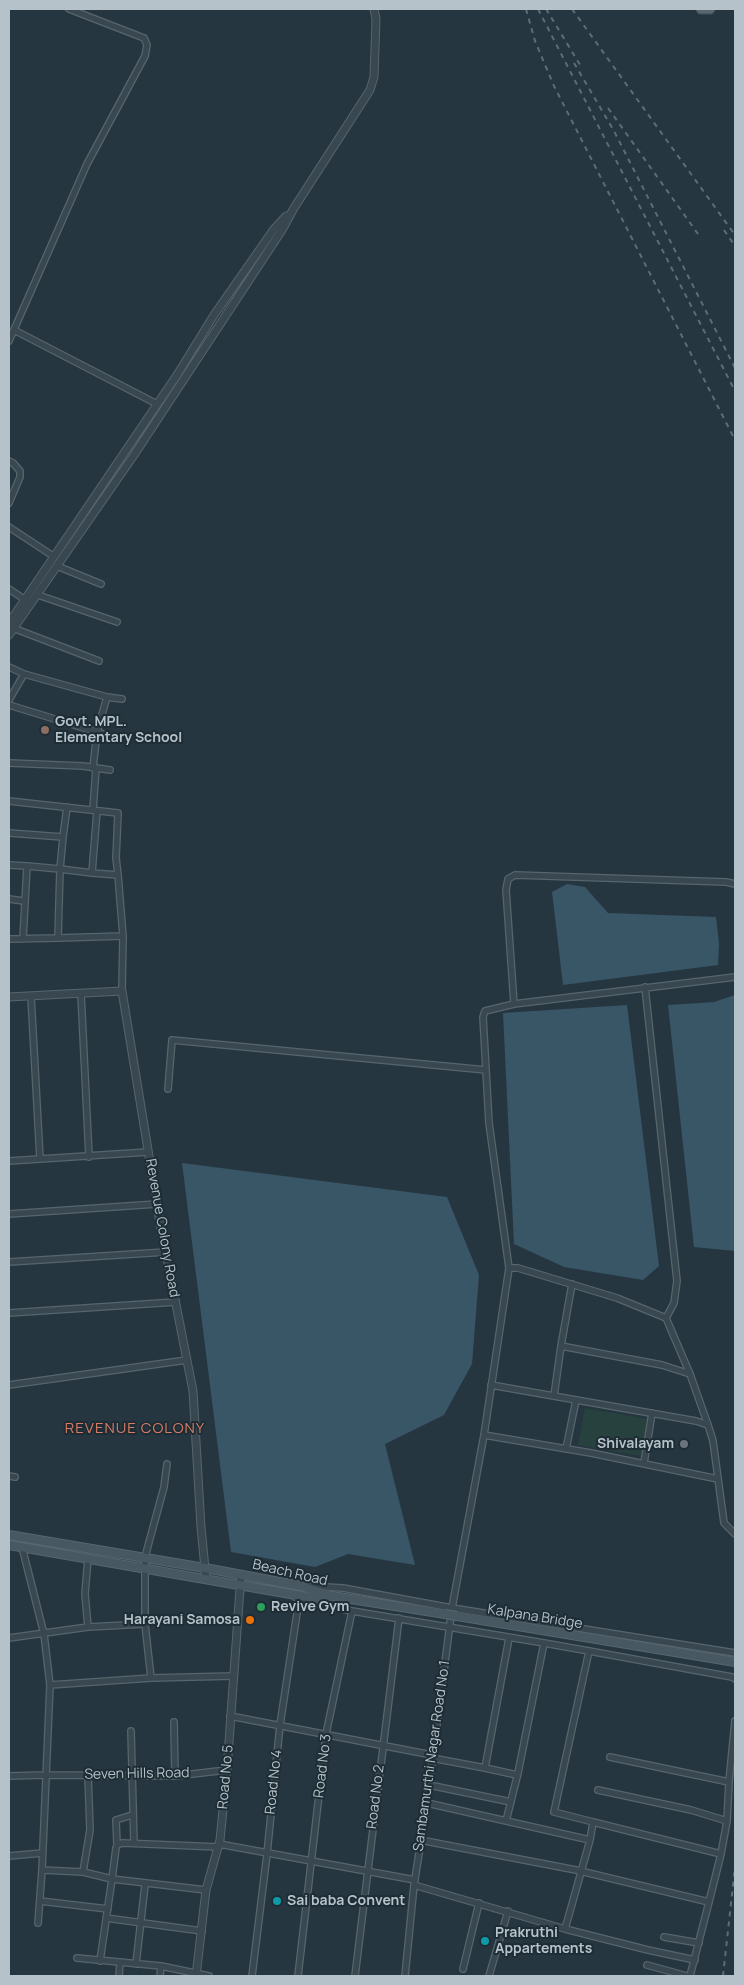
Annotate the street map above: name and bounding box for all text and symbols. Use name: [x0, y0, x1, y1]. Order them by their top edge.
place label: Govt. MPL. Elementary School: [55, 714, 182, 746]
marker: Govt. MPL. Elementary School: [39, 724, 51, 736]
street label: Revenue Colony Road: [142, 1157, 182, 1299]
district label: REVENUE COLONY: [63, 1420, 207, 1438]
place label: Shivalayam: [597, 1436, 674, 1452]
marker: Shivalayam: [678, 1438, 690, 1450]
street label: Beach Road: [251, 1556, 329, 1590]
place label: Revive Gym: [271, 1599, 349, 1615]
marker: Revive Gym: [255, 1601, 267, 1613]
street label: Kalpana Bridge: [486, 1601, 584, 1633]
place label: Harayani Samosa: [124, 1612, 240, 1628]
marker: Harayani Samosa: [244, 1614, 256, 1626]
street label: Sambamurthi Nagar Road No 1: [410, 1659, 454, 1853]
street label: Road No 3: [311, 1733, 335, 1799]
street label: Road No 5: [215, 1744, 237, 1810]
street label: Road No 4: [262, 1749, 286, 1815]
street label: Road No 2: [364, 1764, 388, 1830]
street label: Seven Hills Road: [84, 1765, 190, 1783]
place label: Sai baba Convent: [287, 1893, 405, 1909]
marker: Sai baba Convent: [271, 1895, 283, 1907]
place label: Prakruthi Appartements: [495, 1925, 592, 1958]
marker: Prakruthi Appartements: [479, 1935, 491, 1947]

